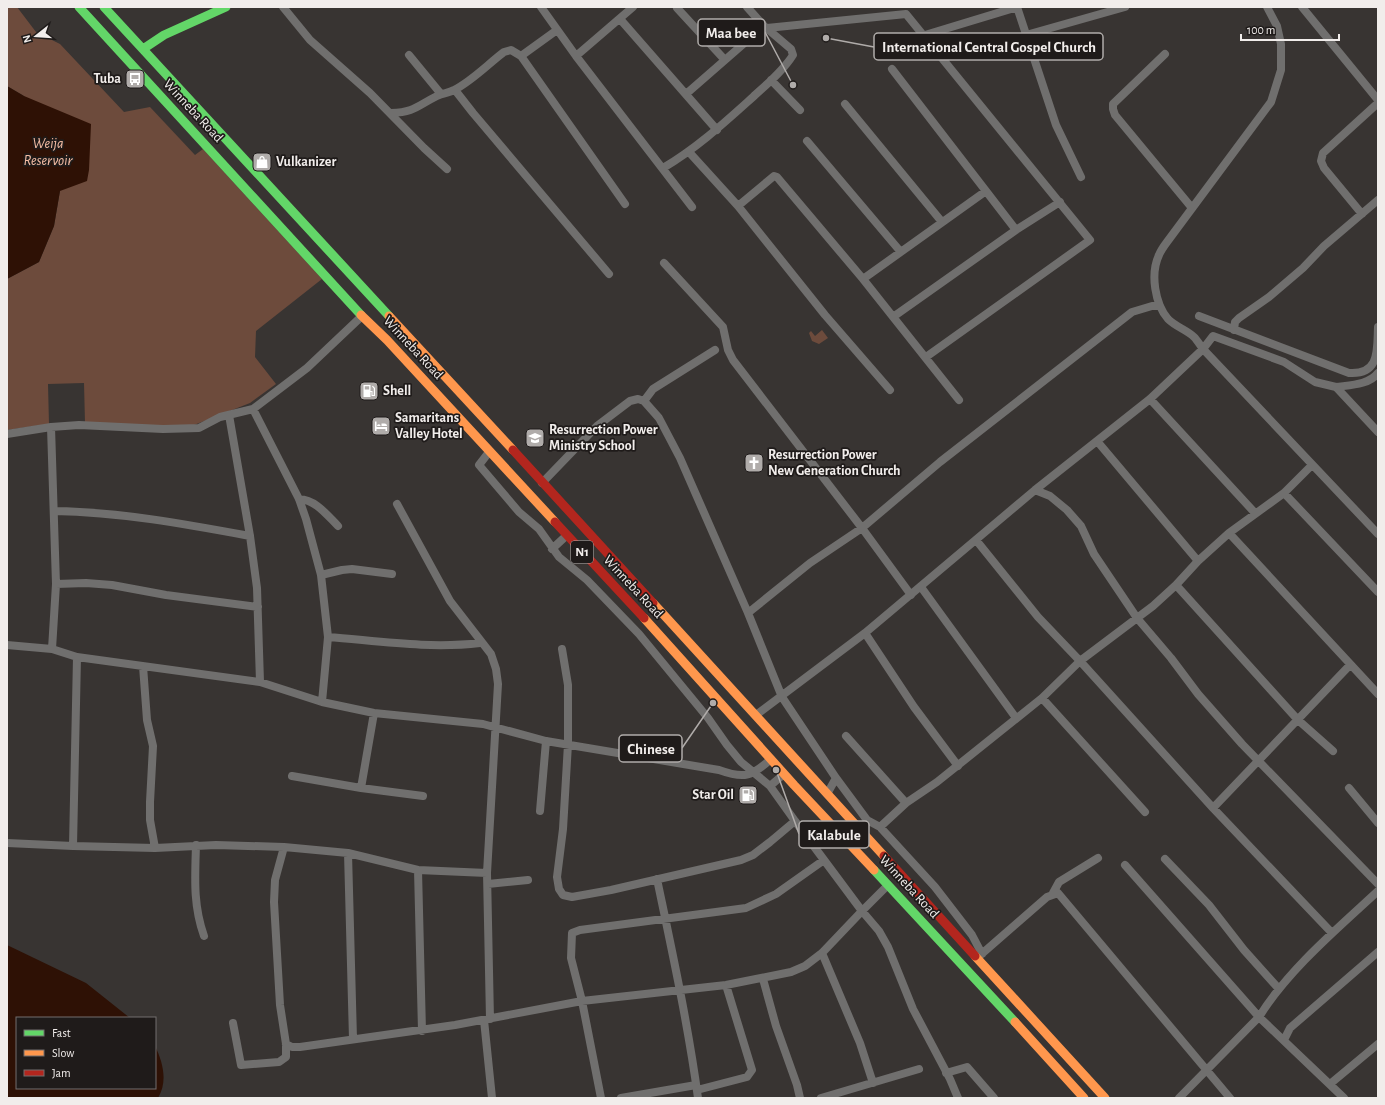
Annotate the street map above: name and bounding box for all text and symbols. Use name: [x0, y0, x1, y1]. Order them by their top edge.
north arrow: [16, 16, 56, 56]
scale bar: [1241, 16, 1339, 42]
callout: Maa bee: [698, 19, 765, 46]
text: 100 m: [1247, 24, 1275, 36]
text: Maa bee: [706, 26, 756, 41]
callout: International Central Gospel Church: [874, 33, 1103, 60]
text: N: [21, 34, 33, 44]
text: International Central Gospel Church: [882, 40, 1096, 55]
bus stop icon: Tuba: [124, 68, 146, 90]
place label: Tuba: [94, 72, 121, 86]
street label: Winneba Road: [160, 77, 226, 145]
water label: Weija Reservoir: [24, 136, 74, 168]
shop icon: Vulkanizer: [251, 151, 273, 173]
place label: Vulkanizer: [276, 155, 336, 169]
street label: Winneba Road: [380, 314, 446, 382]
fuel station icon: Shell: [358, 380, 380, 402]
place label: Shell: [383, 384, 411, 398]
place label: Samaritans Valley Hotel: [395, 411, 463, 441]
hotel icon: Samaritans Valley Hotel: [370, 415, 392, 437]
place label: Resurrection Power Ministry School: [549, 423, 658, 453]
school or university icon: Resurrection Power Ministry School: [524, 427, 546, 449]
place label: Resurrection Power New Generation Church: [768, 448, 901, 478]
church icon: Resurrection Power New Generation Church: [743, 452, 765, 474]
road number: N1: [571, 541, 593, 563]
street label: Winneba Road: [600, 553, 666, 621]
callout: Chinese: [619, 735, 682, 762]
text: Chinese: [627, 742, 675, 757]
fuel station icon: Star Oil: [737, 784, 759, 806]
place label: Star Oil: [692, 788, 734, 802]
callout: Kalabule: [799, 821, 869, 848]
text: Kalabule: [807, 828, 861, 843]
street label: Winneba Road: [876, 853, 942, 921]
legend: [16, 1017, 156, 1089]
text: Fast: [52, 1027, 71, 1039]
text: Slow: [52, 1047, 74, 1059]
text: Jam: [52, 1067, 71, 1079]

